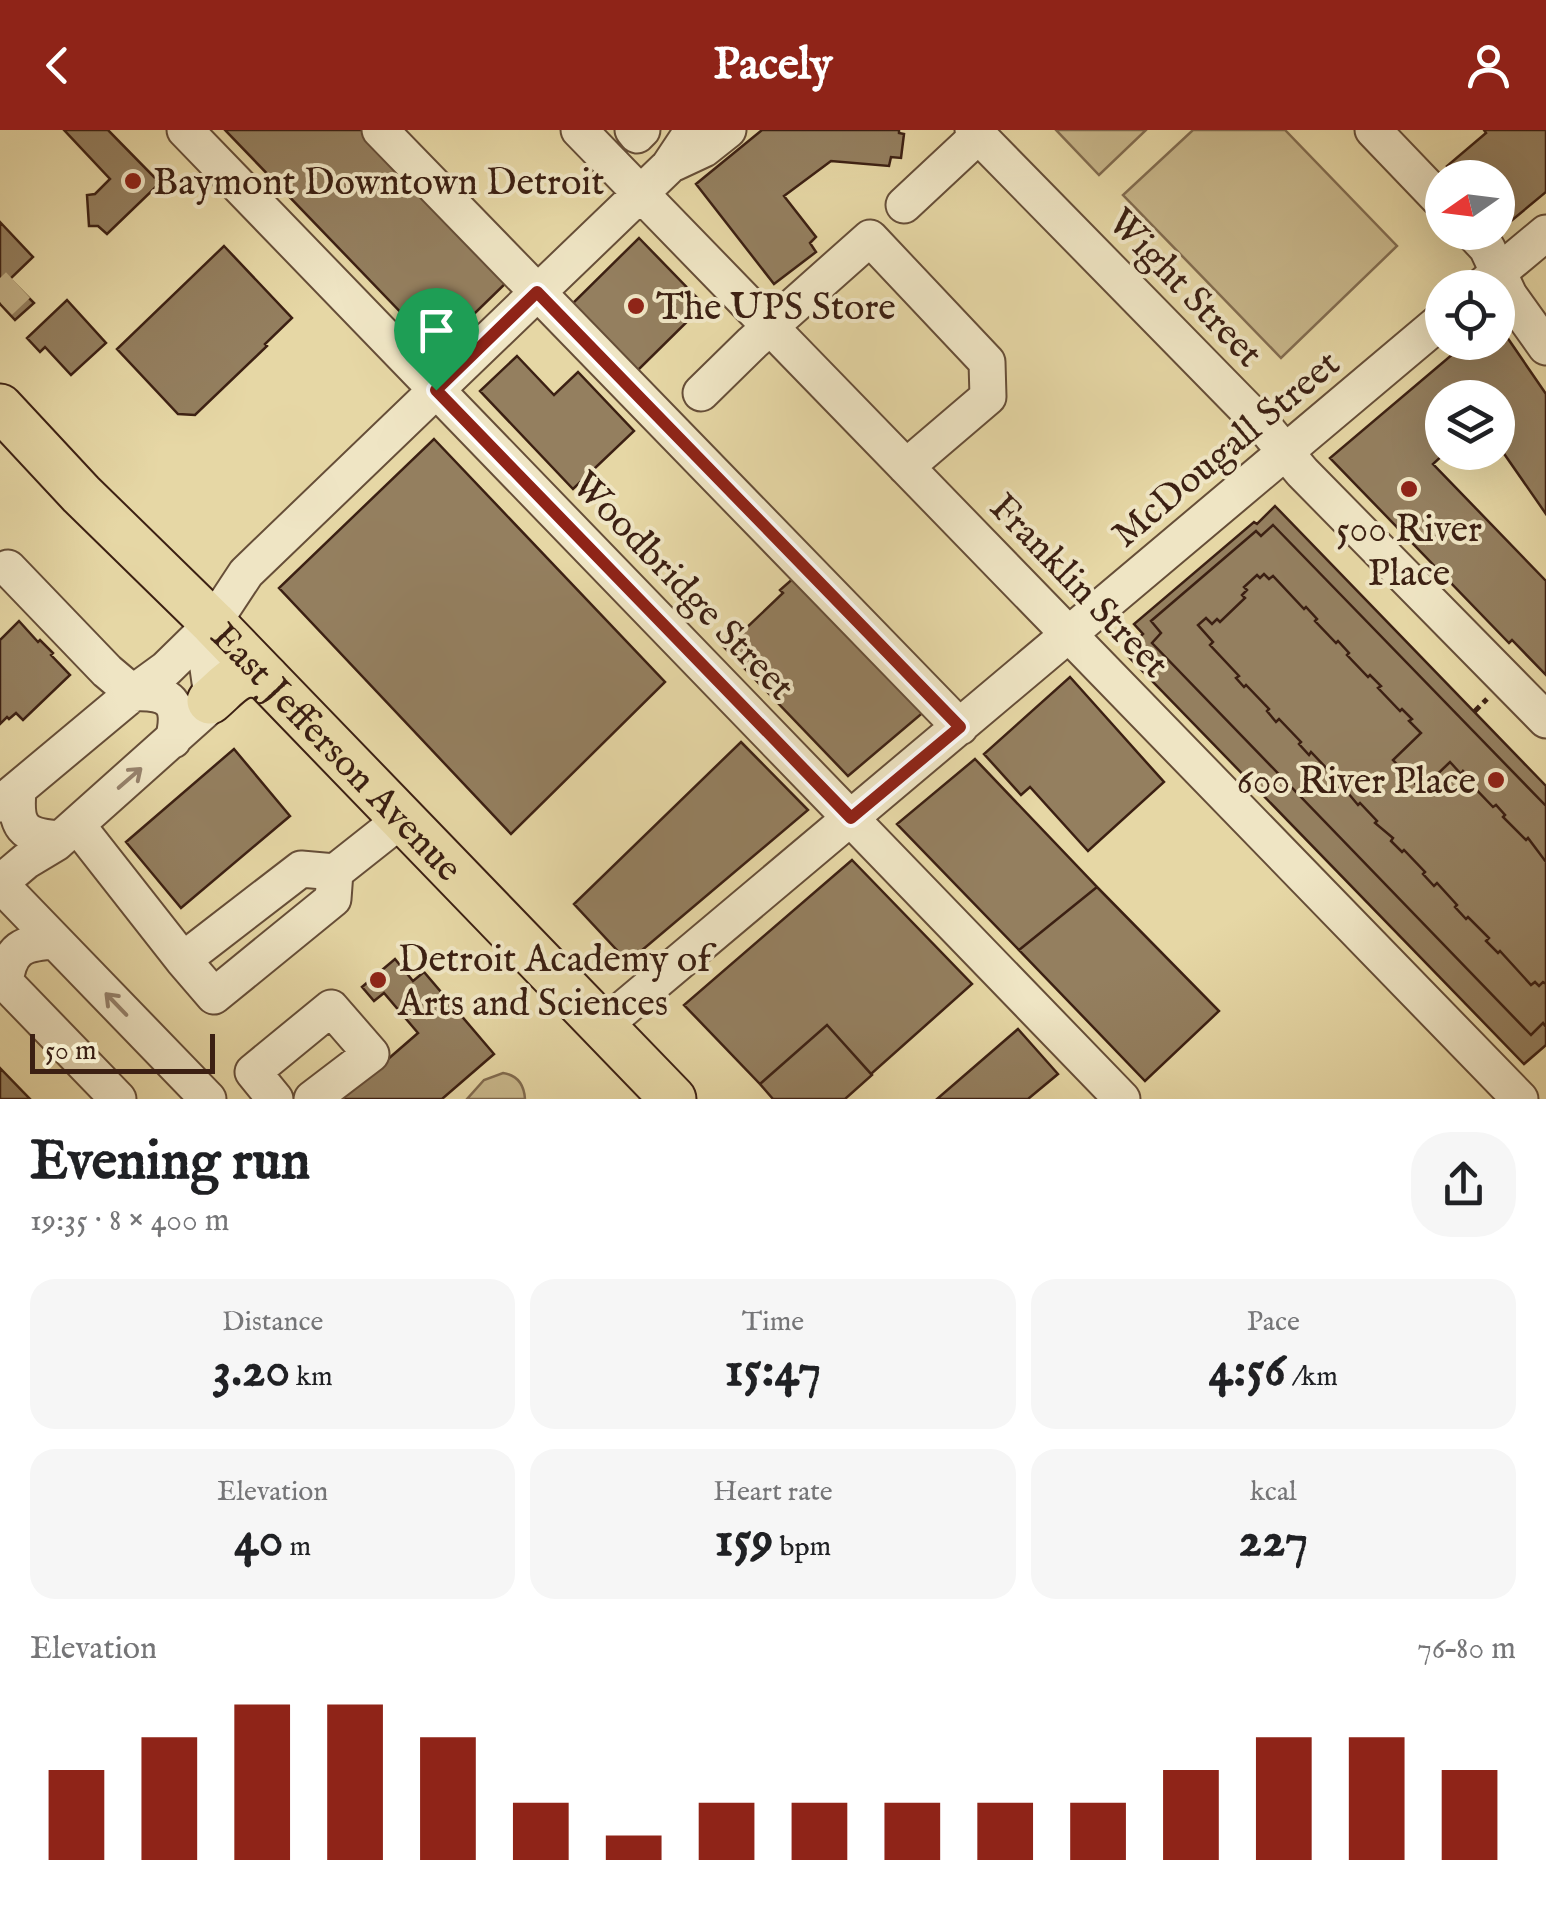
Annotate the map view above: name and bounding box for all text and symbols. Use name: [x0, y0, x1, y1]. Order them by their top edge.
text: Pacely: [713, 37, 833, 94]
icon: back: [30, 38, 85, 93]
icon: person: [1461, 38, 1516, 93]
place label: Baymont Downtown Detroit: [153, 160, 604, 208]
north arrow: [1425, 160, 1515, 250]
map controls: [1425, 160, 1515, 470]
marker: Baymont Downtown Detroit: [122, 170, 144, 192]
street label: Wight Street: [1096, 199, 1272, 379]
button: locate: [1425, 270, 1515, 360]
place label: The UPS Store: [656, 285, 896, 333]
pin: [394, 288, 479, 391]
marker: The UPS Store: [625, 295, 647, 317]
icon: arrive: [409, 303, 464, 358]
street label: McDougall Street: [1103, 341, 1351, 560]
button: layers: [1425, 380, 1515, 470]
street label: Woodbridge Street: [560, 462, 804, 712]
marker: 500 River Place: [1398, 478, 1420, 500]
street label: Franklin Street: [978, 485, 1178, 689]
place label: 500 River Place: [1336, 507, 1482, 599]
street label: East Jefferson Avenue: [199, 614, 471, 893]
place label: 600 River Place: [1237, 759, 1476, 807]
one-way arrow: [117, 767, 142, 790]
marker: 600 River Place: [1485, 769, 1507, 791]
place label: Detroit Academy of Arts and Sciences: [397, 937, 717, 1029]
marker: Detroit Academy of Arts and Sciences: [367, 969, 389, 991]
one-way arrow: [104, 992, 128, 1016]
scale bar: [30, 1029, 215, 1074]
text: 50 m: [45, 1034, 97, 1069]
text: Evening run: [30, 1128, 310, 1198]
button: share: [1411, 1132, 1516, 1237]
text: 19:35 · 8 × 400 m: [30, 1201, 230, 1242]
text: Distance: [222, 1305, 323, 1340]
text: Time: [742, 1305, 804, 1340]
text: Pace: [1247, 1305, 1300, 1340]
text: 3.20: [213, 1340, 290, 1403]
text: 15:47: [725, 1340, 821, 1403]
text: 4:56: [1209, 1340, 1286, 1403]
text: km: [290, 1360, 333, 1395]
text: /km: [1286, 1360, 1338, 1395]
text: Elevation: [217, 1475, 328, 1510]
text: Heart rate: [713, 1475, 833, 1510]
text: kcal: [1250, 1475, 1297, 1510]
text: 40: [234, 1510, 283, 1573]
text: 159: [715, 1510, 773, 1573]
text: 227: [1238, 1510, 1308, 1573]
text: m: [283, 1530, 311, 1565]
text: bpm: [773, 1530, 831, 1565]
text: Elevation: [30, 1629, 157, 1670]
text: 76–80 m: [1417, 1629, 1516, 1670]

